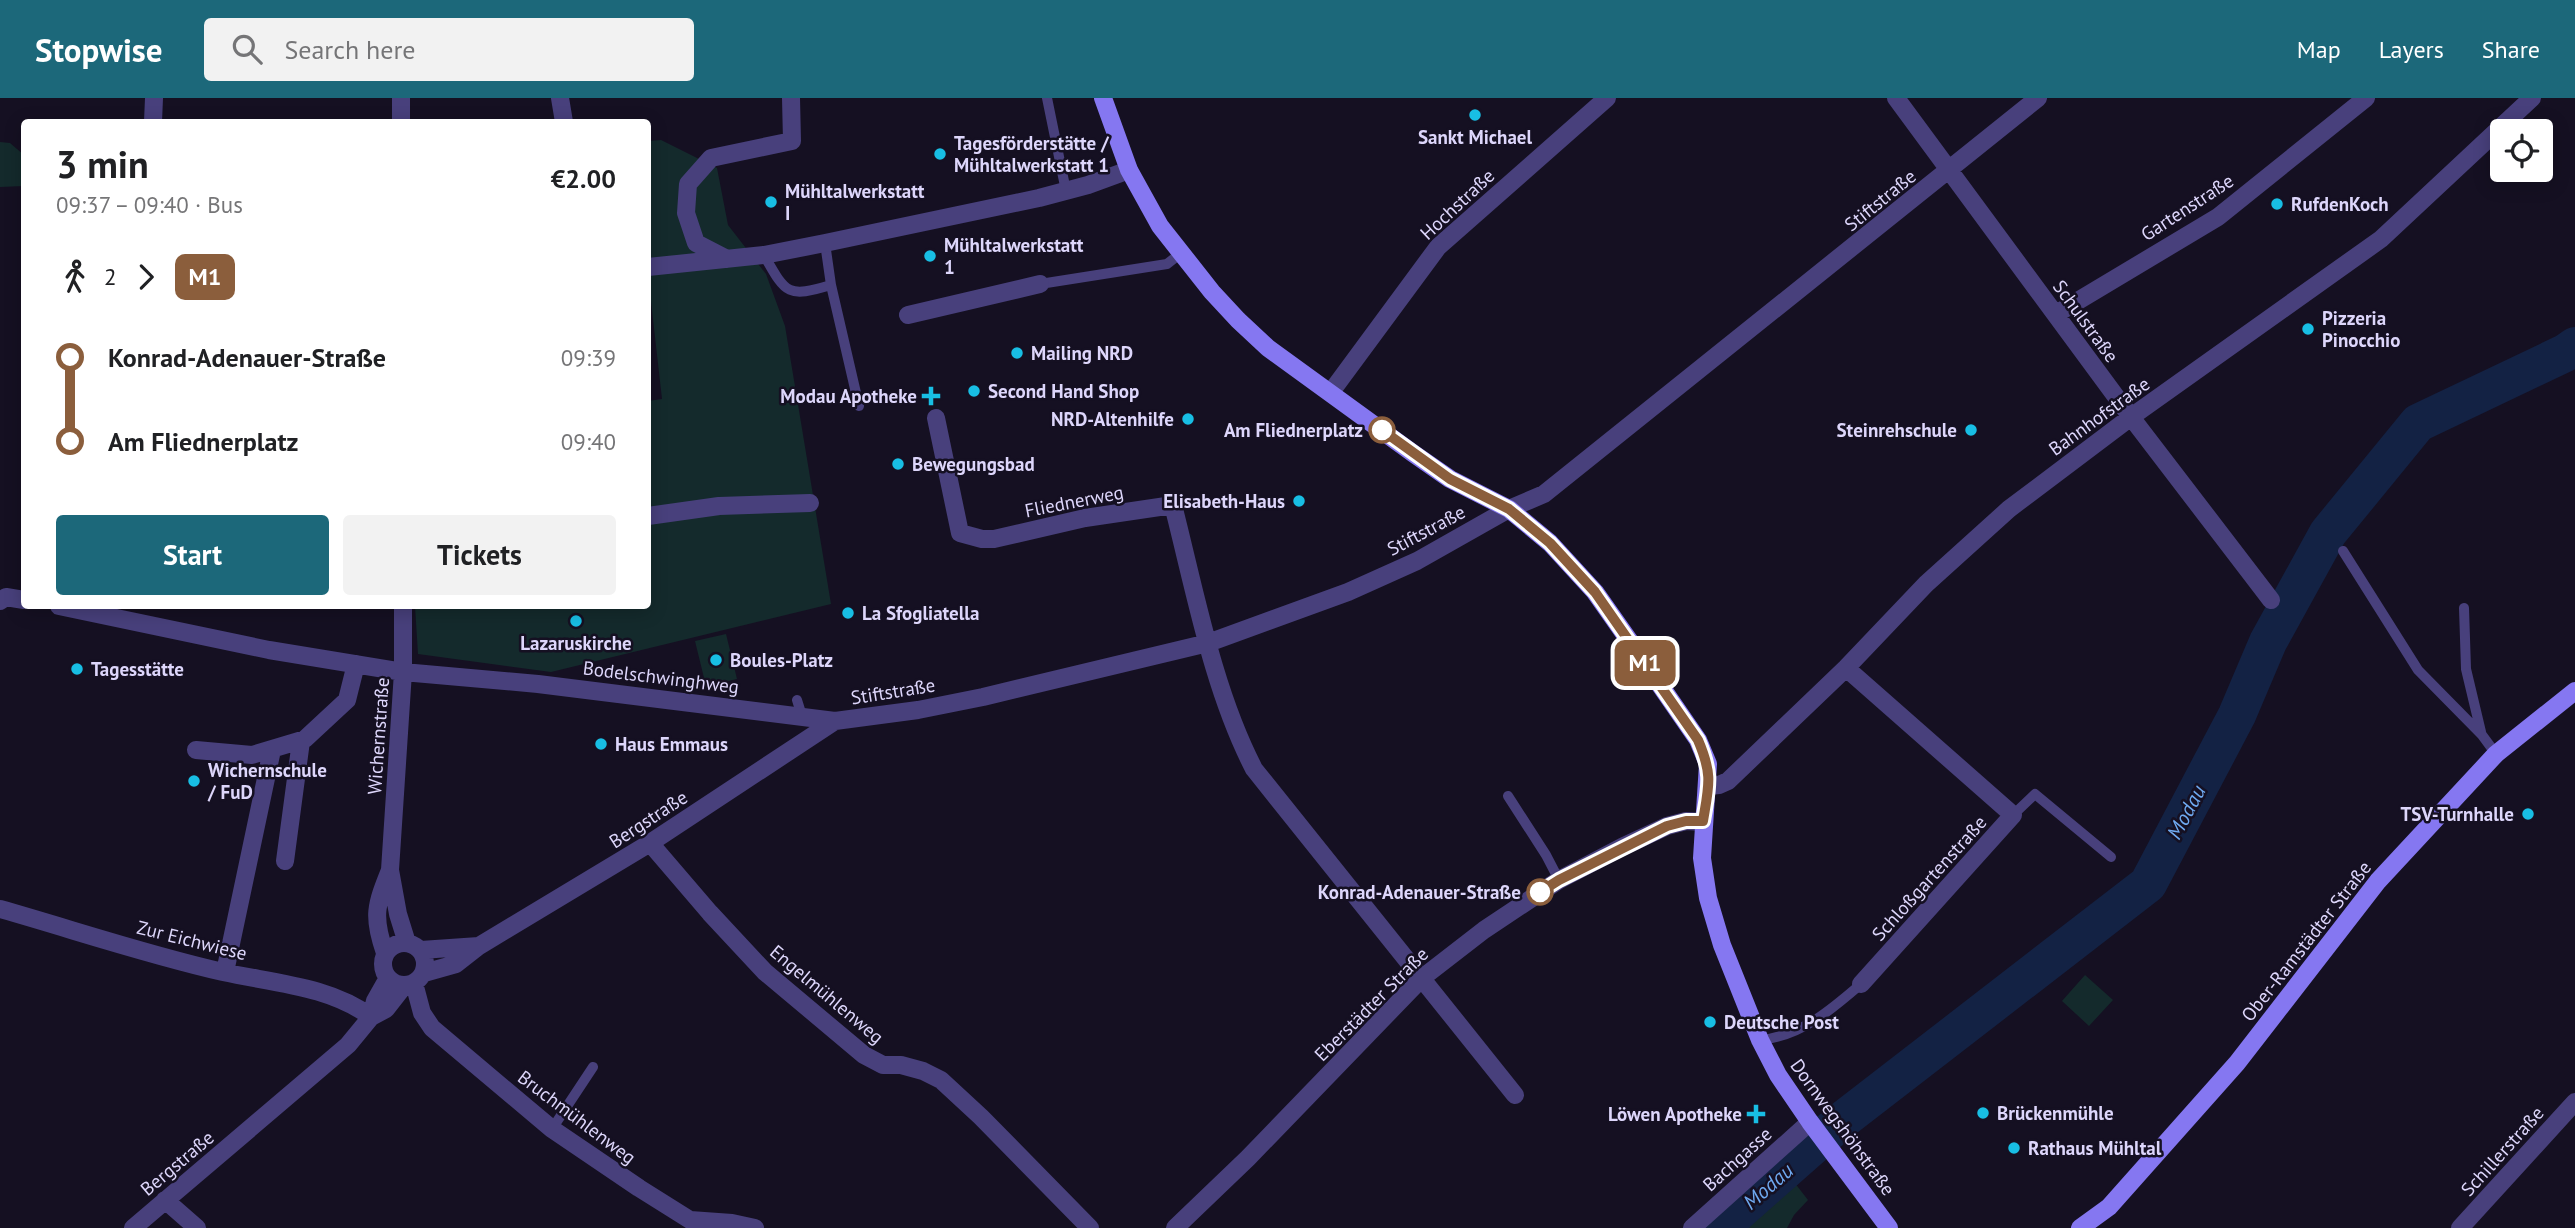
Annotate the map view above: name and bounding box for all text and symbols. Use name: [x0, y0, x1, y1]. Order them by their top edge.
search box: [204, 18, 694, 81]
text: Stopwise: [35, 28, 162, 71]
icon: search: [228, 30, 266, 68]
text: Search here: [284, 33, 416, 66]
text: Map: [2297, 34, 2341, 65]
text: Layers: [2379, 34, 2444, 65]
text: Share: [2482, 34, 2540, 65]
marker: Sankt Michael: [1467, 107, 1483, 123]
map controls: [2490, 119, 2553, 182]
button: locate: [2490, 119, 2553, 182]
place label: Sankt Michael: [1418, 125, 1532, 149]
place label: Tagesförderstätte / Mühltalwerkstatt 1: [954, 131, 1110, 177]
text: 3 min: [56, 139, 149, 188]
marker: Tagesförderstätte / Mühltalwerkstatt 1: [932, 146, 948, 162]
text: €2.00: [551, 162, 616, 195]
street label: Hochstraße: [1415, 163, 1499, 245]
street label: Stiftstraße: [1839, 164, 1921, 236]
street label: Gartenstraße: [2136, 168, 2238, 246]
place label: Mühltalwerkstatt I: [785, 179, 925, 225]
text: 09:37 – 09:40 · Bus: [56, 190, 243, 219]
place label: RufdenKoch: [2291, 192, 2389, 216]
marker: Mühltalwerkstatt I: [763, 194, 779, 210]
marker: RufdenKoch: [2269, 196, 2285, 212]
place label: Mühltalwerkstatt 1: [944, 233, 1084, 279]
marker: Mühltalwerkstatt 1: [922, 248, 938, 264]
icon: walk: [56, 258, 94, 296]
icon: forward: [127, 258, 165, 296]
text: M1: [189, 261, 221, 292]
text: 2: [104, 262, 117, 291]
street label: Schulstraße: [2048, 275, 2124, 367]
place label: Pizzeria Pinocchio: [2322, 306, 2400, 352]
marker: Pizzeria Pinocchio: [2300, 321, 2316, 337]
text: Konrad-Adenauer-Straße: [108, 341, 386, 374]
place label: Mailing NRD: [1031, 341, 1133, 365]
text: 09:39: [561, 343, 616, 372]
marker: Mailing NRD: [1009, 345, 1025, 361]
street label: Bahnhofstraße: [2044, 371, 2154, 461]
place label: Second Hand Shop: [988, 379, 1139, 403]
marker: Second Hand Shop: [966, 383, 982, 399]
place label: Modau Apotheke: [780, 384, 917, 408]
marker: Modau Apotheke: [923, 388, 939, 404]
place label: NRD-Altenhilfe: [1051, 407, 1174, 431]
marker: NRD-Altenhilfe: [1180, 411, 1196, 427]
marker: Am Fliednerplatz: [1369, 417, 1395, 443]
place label: Am Fliednerplatz: [1224, 418, 1363, 442]
place label: Steinrehschule: [1837, 418, 1957, 442]
marker: Steinrehschule: [1963, 422, 1979, 438]
text: Am Fliednerplatz: [108, 425, 298, 458]
text: 09:40: [561, 427, 616, 456]
place label: Bewegungsbad: [912, 452, 1035, 476]
marker: Bewegungsbad: [890, 456, 906, 472]
street label: Fliednerweg: [1023, 480, 1125, 522]
place label: Elisabeth-Haus: [1163, 489, 1285, 513]
marker: Elisabeth-Haus: [1291, 493, 1307, 509]
street label: Stiftstraße: [1383, 499, 1469, 561]
button: Start: [56, 515, 329, 595]
button: Tickets: [343, 515, 616, 595]
place label: La Sfogliatella: [862, 601, 979, 625]
marker: La Sfogliatella: [840, 605, 856, 621]
marker: Lazaruskirche: [568, 613, 584, 629]
place label: Lazaruskirche: [520, 631, 632, 655]
line badge: M1: [1614, 640, 1676, 686]
text: M1: [1629, 647, 1661, 678]
place label: Boules-Platz: [730, 648, 833, 672]
marker: Boules-Platz: [708, 652, 724, 668]
street label: Bodelschwinghweg: [582, 656, 740, 698]
place label: Tagesstätte: [91, 657, 184, 681]
marker: Tagesstätte: [69, 661, 85, 677]
street label: Stiftstraße: [849, 672, 937, 710]
street label: Wichernstraße: [362, 677, 394, 795]
place label: Haus Emmaus: [615, 732, 728, 756]
marker: Haus Emmaus: [593, 736, 609, 752]
place label: Wichernschule / FuD: [207, 758, 327, 804]
marker: Wichernschule / FuD: [186, 773, 202, 789]
water label: Modau: [2160, 780, 2212, 844]
street label: Bergstraße: [604, 785, 692, 853]
place label: TSV-Turnhalle: [2401, 802, 2514, 826]
marker: TSV-Turnhalle: [2520, 806, 2536, 822]
street label: Schloßgartenstraße: [1866, 810, 1992, 946]
street label: Ober-Ramstädter Straße: [2236, 856, 2376, 1026]
marker: Konrad-Adenauer-Straße: [1527, 879, 1553, 905]
place label: Konrad-Adenauer-Straße: [1318, 880, 1521, 904]
street label: Zur Eichwiese: [135, 915, 249, 965]
street label: Engelmühlenweg: [765, 939, 889, 1049]
street label: Eberstädter Straße: [1309, 942, 1433, 1066]
place label: Deutsche Post: [1724, 1010, 1839, 1034]
marker: Deutsche Post: [1702, 1014, 1718, 1030]
street label: Dornwegshöhstraße: [1785, 1054, 1901, 1200]
street label: Bruchmühlenweg: [513, 1065, 641, 1169]
place label: Brückenmühle: [1997, 1101, 2114, 1125]
street label: Schillerstraße: [2455, 1101, 2549, 1201]
place label: Löwen Apotheke: [1608, 1102, 1742, 1126]
marker: Brückenmühle: [1975, 1105, 1991, 1121]
marker: Löwen Apotheke: [1748, 1106, 1764, 1122]
street label: Bachgasse: [1697, 1122, 1777, 1196]
street label: Bergstraße: [135, 1125, 219, 1201]
place label: Rathaus Mühltal: [2028, 1136, 2162, 1160]
marker: Rathaus Mühltal: [2006, 1140, 2022, 1156]
water label: Modau: [1737, 1157, 1799, 1215]

